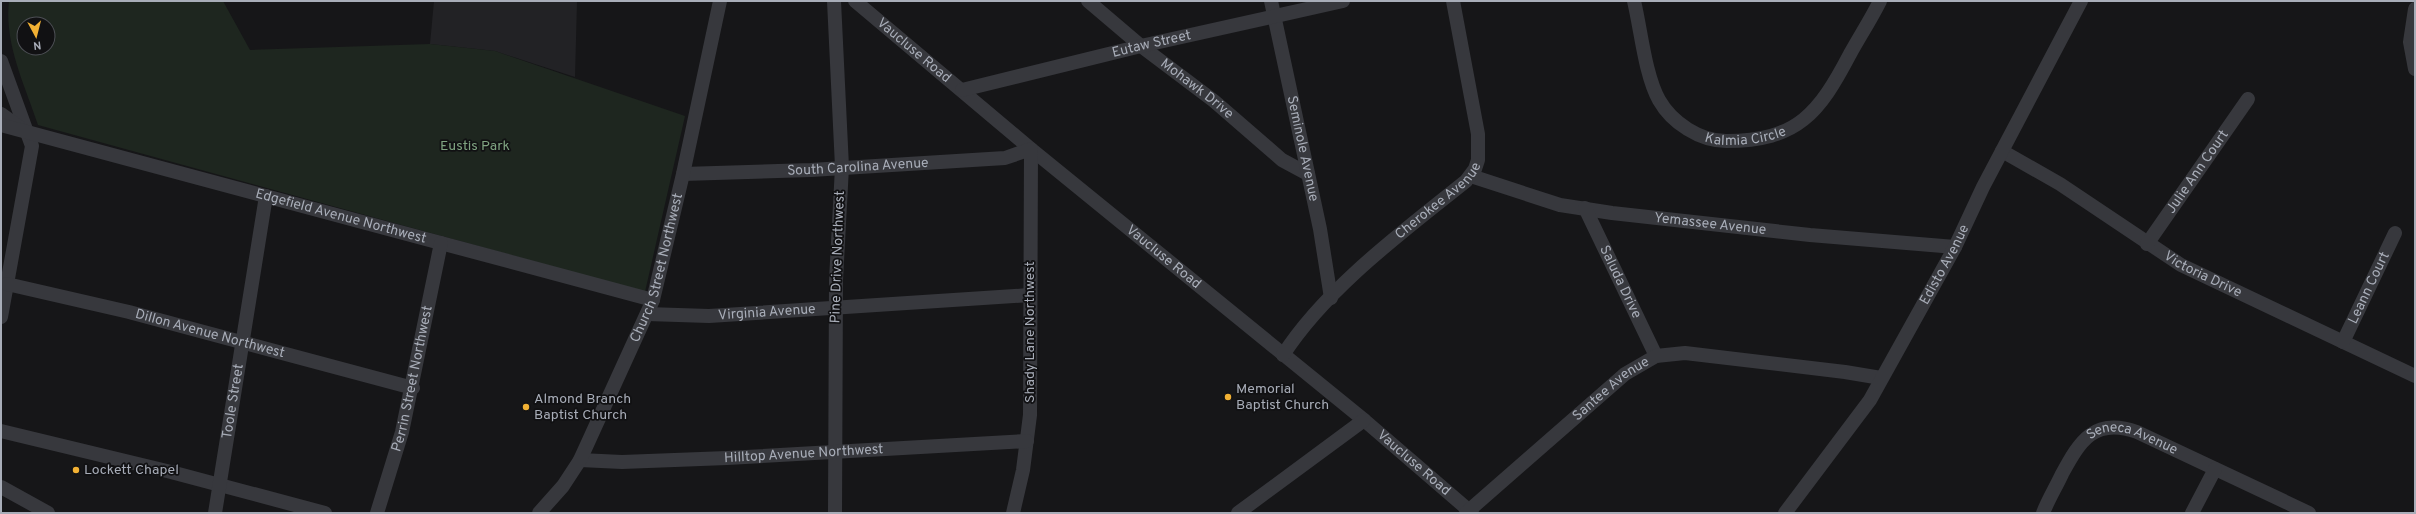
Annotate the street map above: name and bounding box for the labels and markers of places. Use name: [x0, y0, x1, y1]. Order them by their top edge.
place label: Memorial Baptist Church: [1236, 381, 1329, 414]
place label: Almond Branch Baptist Church: [534, 391, 631, 424]
marker: Memorial Baptist Church: [1223, 392, 1233, 402]
marker: Almond Branch Baptist Church: [521, 402, 531, 412]
place label: Lockett Chapel: [84, 462, 179, 479]
marker: Lockett Chapel: [71, 465, 81, 475]

